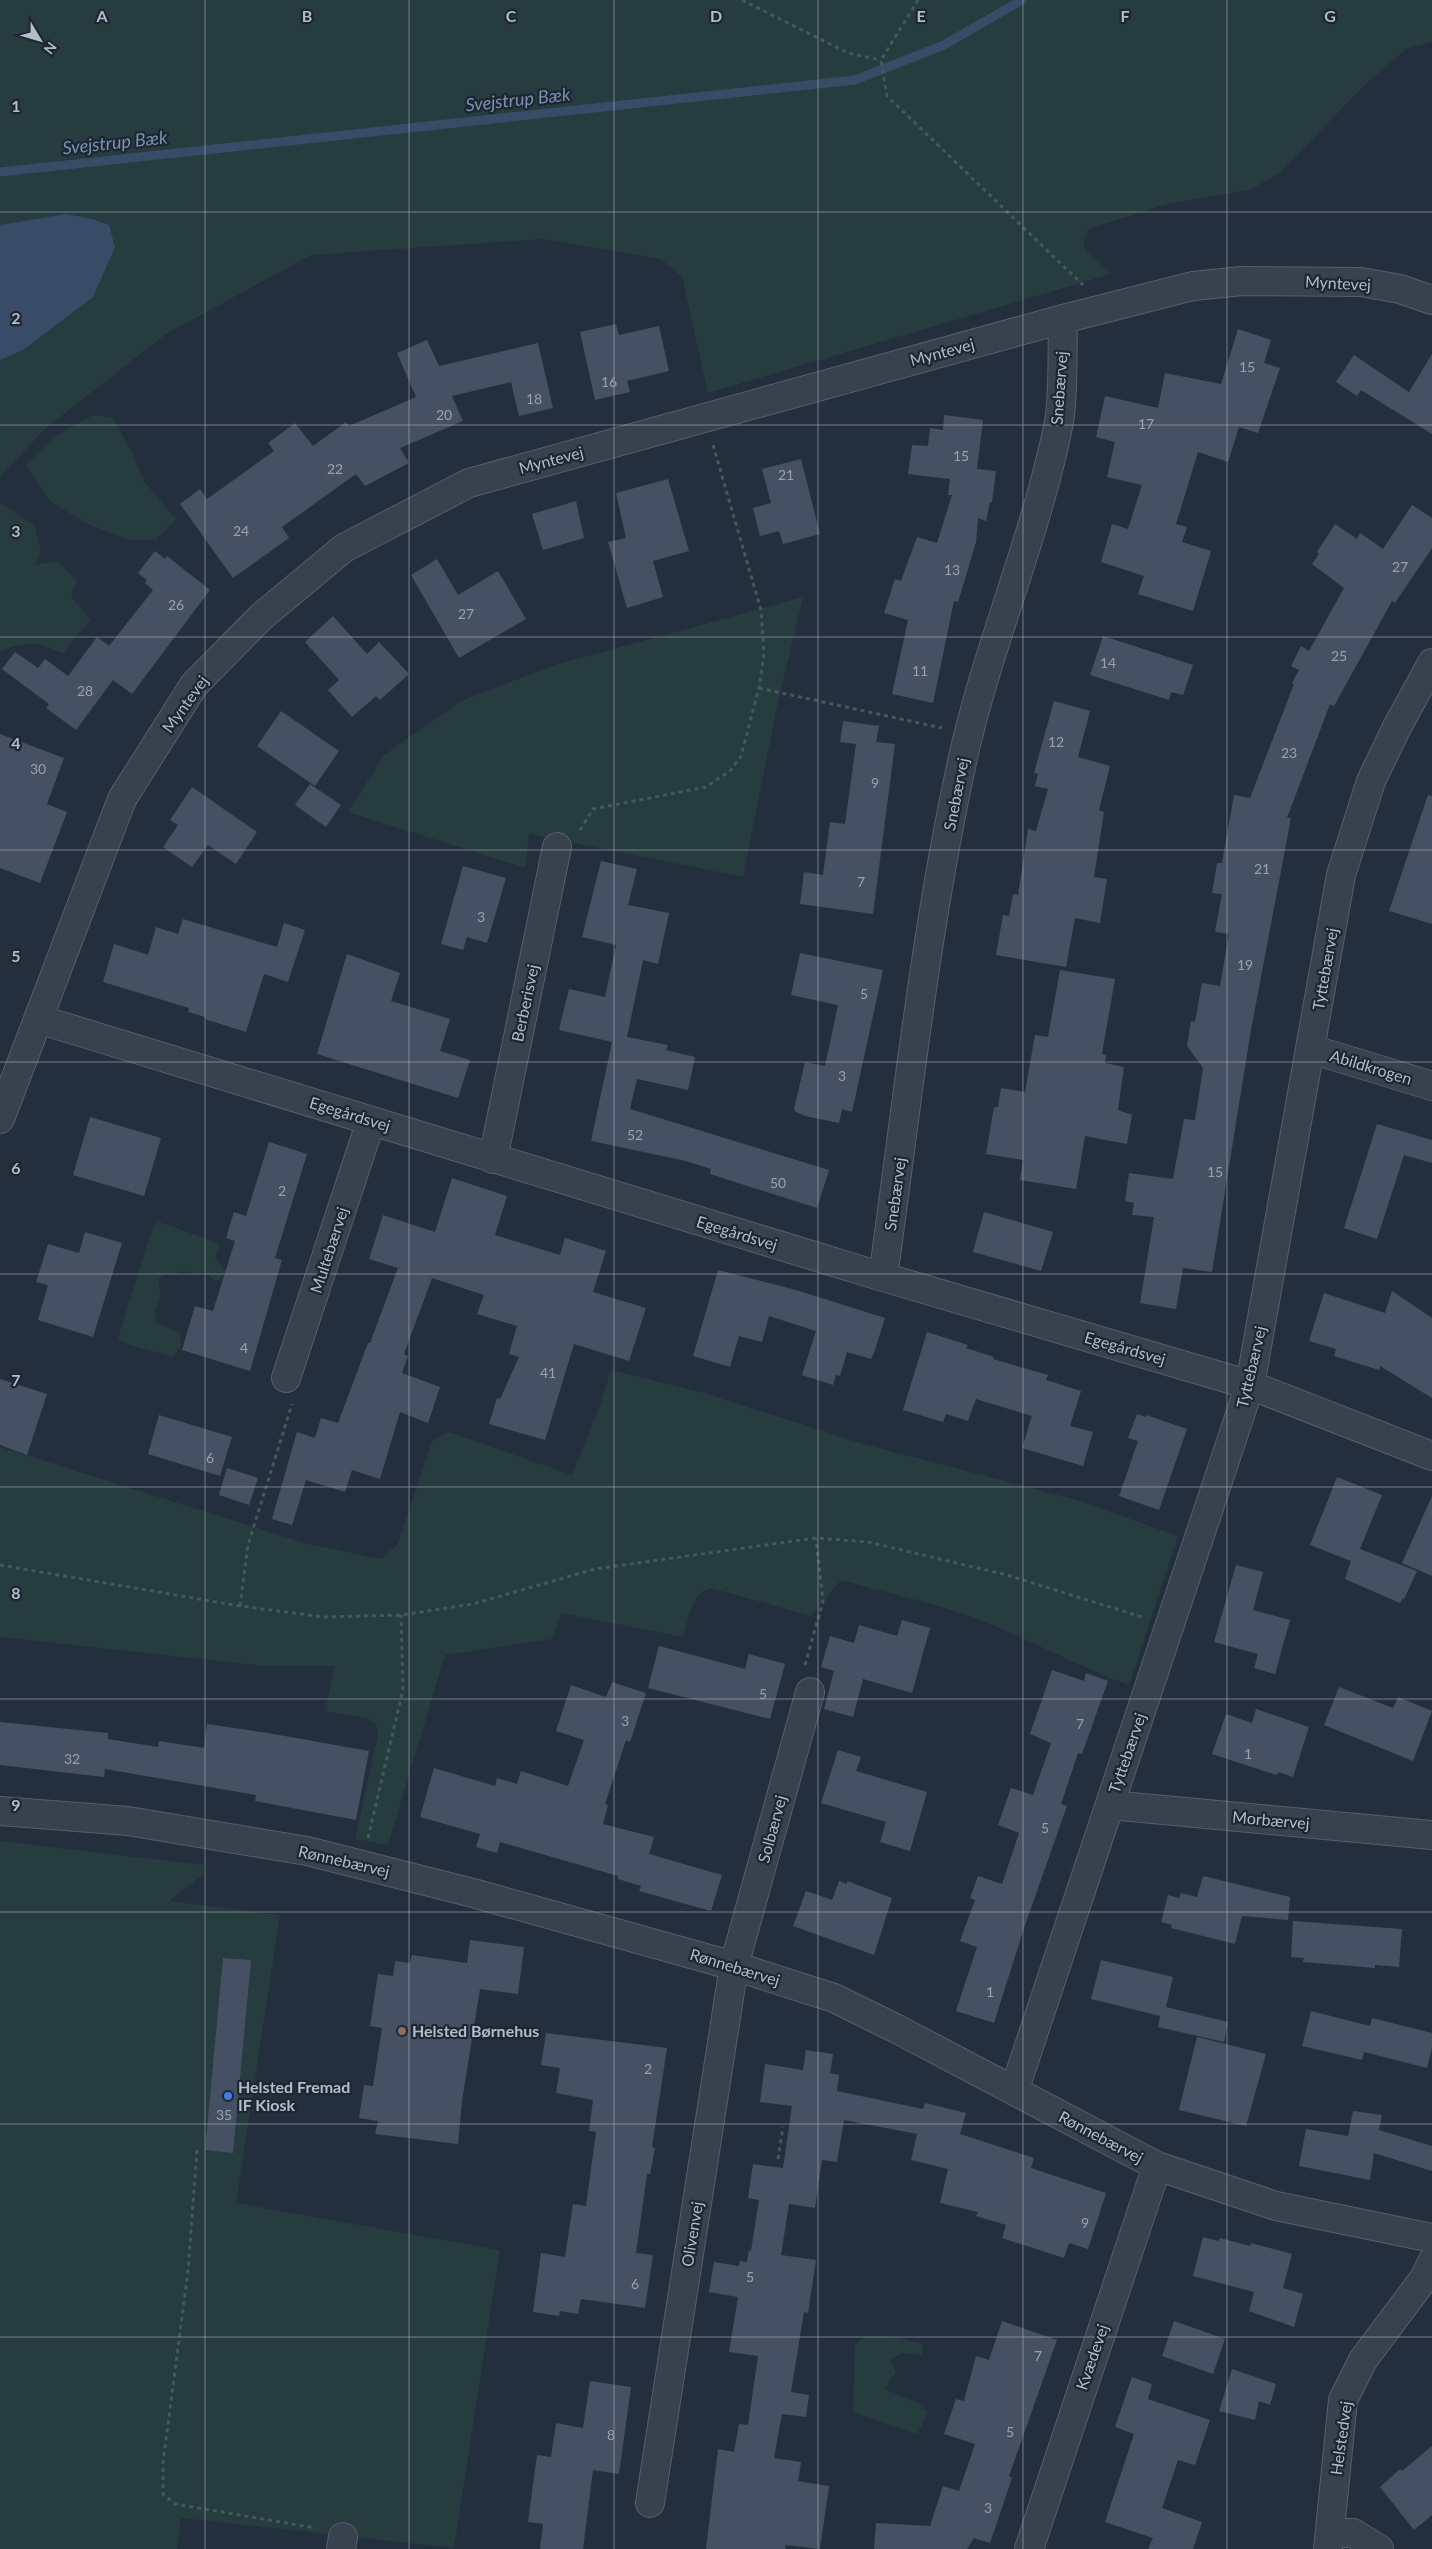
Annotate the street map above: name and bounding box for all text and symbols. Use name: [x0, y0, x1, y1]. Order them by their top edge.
text: A: [95, 6, 108, 25]
text: B: [302, 6, 312, 25]
text: C: [506, 6, 517, 25]
text: D: [710, 6, 722, 25]
text: E: [916, 6, 926, 25]
text: F: [1120, 6, 1130, 25]
text: G: [1324, 6, 1336, 25]
north arrow: [15, 15, 65, 65]
text: N: [41, 39, 61, 58]
water label: Svejstrup Bæk: [464, 83, 572, 115]
text: 1: [11, 96, 21, 115]
water label: Svejstrup Bæk: [61, 126, 169, 158]
street label: Myntevej: [1305, 271, 1371, 294]
text: 2: [11, 308, 21, 327]
street label: Myntevej: [908, 334, 976, 369]
street label: Snebærvej: [1046, 350, 1071, 425]
house number: 15: [1239, 358, 1255, 375]
house number: 16: [601, 373, 617, 390]
house number: 18: [526, 390, 542, 407]
house number: 20: [436, 406, 452, 423]
house number: 17: [1138, 415, 1154, 432]
street label: Myntevej: [517, 442, 585, 477]
house number: 15: [953, 447, 969, 464]
house number: 22: [327, 460, 343, 477]
house number: 21: [778, 466, 794, 483]
text: 3: [11, 521, 21, 540]
house number: 24: [233, 522, 249, 539]
house number: 27: [1392, 558, 1408, 575]
house number: 13: [944, 561, 960, 578]
house number: 26: [168, 596, 184, 613]
house number: 27: [458, 605, 474, 622]
house number: 25: [1331, 647, 1347, 664]
house number: 14: [1100, 654, 1116, 671]
house number: 11: [912, 662, 928, 679]
street label: Myntevej: [158, 671, 212, 736]
house number: 28: [77, 682, 93, 699]
text: 4: [11, 733, 21, 752]
house number: 12: [1048, 733, 1064, 750]
house number: 23: [1281, 744, 1297, 761]
street label: Snebærvej: [939, 756, 972, 832]
house number: 30: [30, 760, 46, 777]
house number: 9: [871, 774, 879, 791]
house number: 21: [1254, 860, 1270, 877]
house number: 7: [857, 873, 865, 890]
house number: 3: [477, 908, 485, 925]
street label: Tyttebærvej: [1308, 926, 1341, 1012]
text: 5: [11, 946, 21, 965]
house number: 19: [1237, 956, 1253, 973]
street label: Berberisvej: [507, 962, 542, 1043]
house number: 5: [860, 985, 868, 1002]
street label: Abildkrogen: [1328, 1045, 1414, 1088]
house number: 3: [838, 1067, 846, 1084]
street label: Egegårdsvej: [307, 1092, 393, 1135]
house number: 52: [627, 1126, 643, 1143]
street label: Snebærvej: [880, 1156, 909, 1232]
text: 6: [11, 1158, 21, 1177]
house number: 15: [1207, 1163, 1223, 1180]
house number: 50: [770, 1174, 786, 1191]
house number: 2: [278, 1182, 286, 1199]
street label: Multebærvej: [306, 1204, 351, 1295]
street label: Egegårdsvej: [694, 1211, 780, 1254]
street label: Tyttebærvej: [1232, 1324, 1269, 1410]
street label: Egegårdsvej: [1082, 1327, 1168, 1368]
house number: 4: [240, 1339, 248, 1356]
house number: 41: [540, 1364, 556, 1381]
text: 7: [11, 1370, 21, 1389]
house number: 6: [206, 1449, 214, 1466]
text: 8: [11, 1583, 21, 1602]
house number: 5: [759, 1685, 767, 1702]
street label: Tyttebærvej: [1104, 1710, 1149, 1795]
house number: 3: [621, 1712, 629, 1729]
house number: 7: [1076, 1715, 1084, 1732]
house number: 1: [1244, 1745, 1252, 1762]
house number: 32: [64, 1750, 80, 1767]
street label: Solbærvej: [753, 1793, 790, 1865]
text: 9: [11, 1795, 21, 1814]
street label: Morbærvej: [1232, 1807, 1310, 1832]
house number: 5: [1041, 1819, 1049, 1836]
street label: Rønnebærvej: [297, 1841, 392, 1880]
street label: Rønnebærvej: [688, 1944, 782, 1989]
house number: 1: [986, 1983, 994, 2000]
place label: Helsted Børnehus: [412, 2021, 539, 2040]
marker: Helsted Børnehus: [396, 2025, 408, 2037]
house number: 2: [644, 2060, 652, 2077]
place label: Helsted Fremad IF Kiosk: [238, 2077, 350, 2114]
marker: Helsted Fremad IF Kiosk: [222, 2090, 234, 2102]
house number: 35: [216, 2106, 232, 2123]
street label: Rønnebærvej: [1056, 2106, 1147, 2167]
street label: Olivenvej: [677, 2200, 706, 2268]
house number: 9: [1081, 2214, 1089, 2231]
house number: 5: [746, 2268, 754, 2285]
house number: 6: [631, 2275, 639, 2292]
street label: Kvædevej: [1071, 2321, 1112, 2392]
house number: 7: [1034, 2347, 1042, 2364]
street label: Helstedvej: [1326, 2400, 1355, 2476]
house number: 5: [1006, 2423, 1014, 2440]
house number: 8: [607, 2426, 615, 2443]
house number: 3: [984, 2499, 992, 2516]

